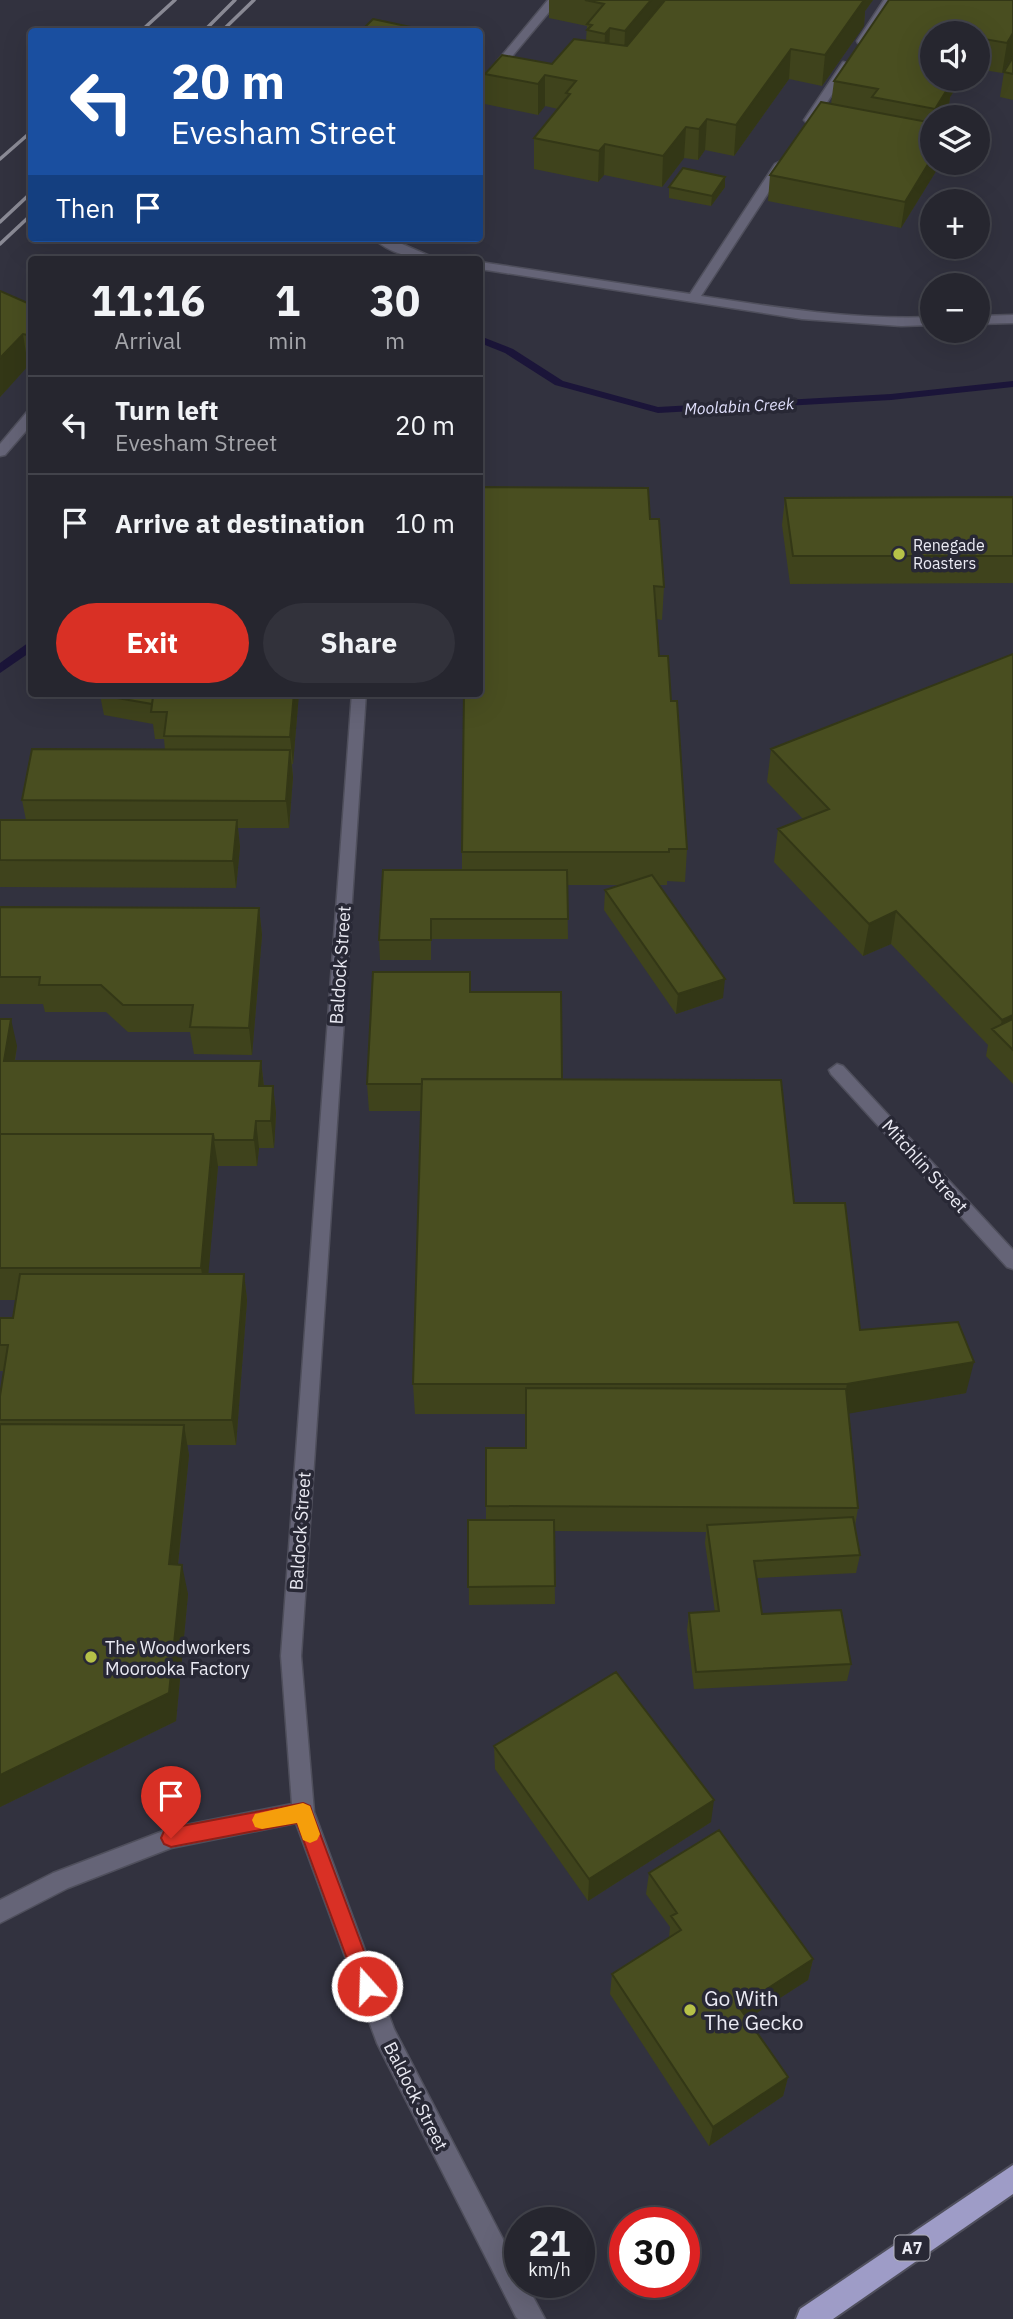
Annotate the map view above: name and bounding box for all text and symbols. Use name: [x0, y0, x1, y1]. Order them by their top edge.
map controls: [920, 21, 990, 343]
button: sound: [920, 21, 990, 91]
text: 20 m: [171, 49, 285, 112]
icon: left: [56, 56, 147, 147]
button: layers: [920, 105, 990, 175]
text: Evesham Street: [171, 111, 397, 153]
icon: arrive: [129, 189, 167, 227]
button: +: [920, 189, 990, 259]
text: Then: [56, 191, 115, 225]
text: 11:16: [91, 273, 205, 328]
text: 1: [275, 273, 300, 328]
text: 30: [370, 273, 420, 328]
button: −: [920, 273, 990, 343]
text: Arrival: [115, 325, 182, 355]
text: min: [268, 325, 307, 355]
text: m: [385, 325, 405, 355]
text: Turn left: [115, 393, 218, 427]
water label: Moolabin Creek: [684, 393, 795, 419]
icon: left: [56, 406, 94, 444]
text: 20 m: [395, 408, 455, 442]
text: Evesham Street: [115, 427, 277, 457]
icon: arrive: [56, 504, 94, 542]
text: Arrive at destination: [115, 506, 365, 540]
text: 10 m: [395, 506, 455, 540]
place label: Renegade Roasters: [913, 535, 985, 573]
marker: Renegade Roasters: [891, 546, 907, 562]
button: Exit: [56, 603, 249, 683]
button: Share: [263, 603, 455, 683]
street label: Baldock Street: [324, 905, 356, 1025]
street label: Mitchlin Street: [877, 1115, 973, 1217]
street label: Baldock Street: [284, 1471, 316, 1591]
place label: The Woodworkers Moorooka Factory: [105, 1636, 251, 1680]
marker: The Woodworkers Moorooka Factory: [83, 1649, 99, 1665]
pin: [141, 1766, 201, 1838]
icon: arrive: [152, 1777, 190, 1815]
position arrow: [330, 1949, 404, 2023]
place label: Go With The Gecko: [704, 1984, 804, 2036]
marker: Go With The Gecko: [682, 2002, 698, 2018]
street label: Baldock Street: [379, 2038, 453, 2154]
speed limit sign: 30: [609, 2207, 700, 2298]
text: 21: [528, 2220, 571, 2266]
road number: A7: [894, 2236, 930, 2260]
text: km/h: [528, 2258, 571, 2281]

